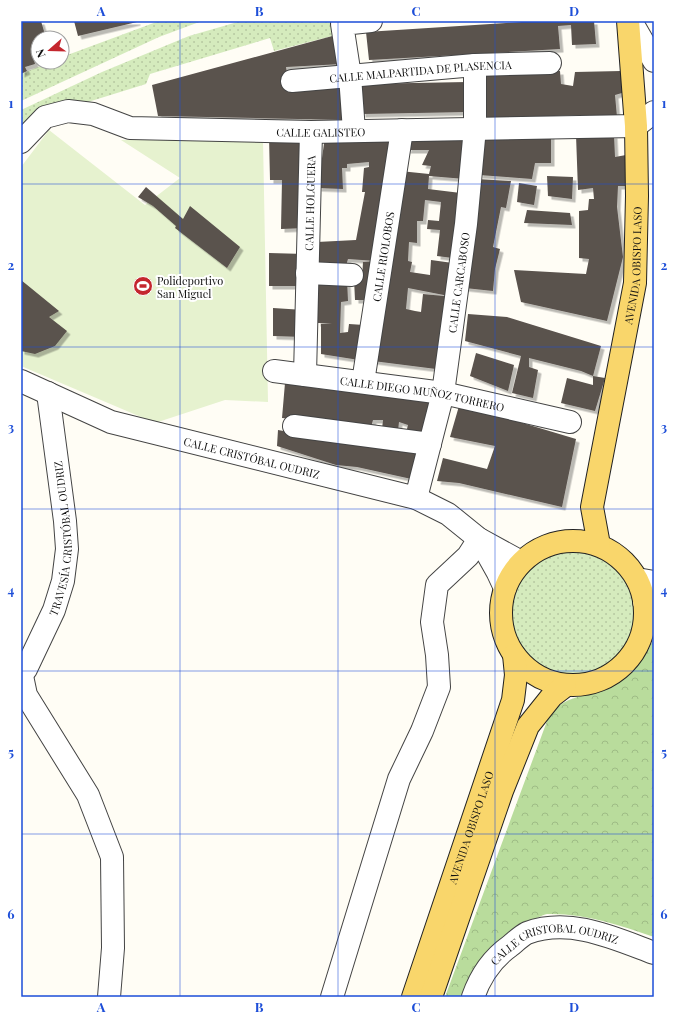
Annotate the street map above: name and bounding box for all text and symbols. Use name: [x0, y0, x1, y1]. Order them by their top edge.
text: A: [96, 2, 106, 19]
text: B: [255, 2, 264, 19]
text: C: [411, 2, 421, 19]
text: D: [569, 2, 579, 19]
north arrow: [30, 30, 70, 70]
text: N: [32, 47, 49, 60]
street label: CALLE MALPARTIDA DE PLASENCIA: [329, 57, 512, 85]
text: 1: [9, 94, 14, 111]
text: 1: [662, 94, 667, 111]
street label: CALLE GALISTEO: [276, 123, 365, 140]
street label: CALLE HOLGUERA: [301, 155, 318, 251]
street label: AVENIDA OBISPO LASO: [620, 206, 644, 327]
street label: CALLE RIOLOBOS: [368, 210, 397, 303]
street label: CALLE CARCABOSO: [444, 231, 472, 334]
text: 2: [8, 256, 15, 273]
text: 2: [661, 256, 668, 273]
place label: Polideportivo San Miguel: [157, 273, 223, 301]
sports icon: Polideportivo San Miguel: [132, 275, 154, 297]
street label: CALLE DIEGO MUÑOZ TORRERO: [339, 372, 506, 414]
text: 3: [8, 418, 14, 435]
text: 3: [661, 418, 667, 435]
street label: CALLE CRISTÓBAL OUDRIZ: [182, 433, 322, 481]
street label: TRAVESÍA CRISTÓBAL OUDRIZ: [45, 460, 75, 618]
text: 4: [8, 581, 15, 598]
text: 4: [661, 581, 668, 598]
text: 5: [8, 743, 14, 760]
text: 5: [661, 743, 667, 760]
street label: AVENIDA OBISPO LASO: [444, 769, 496, 887]
text: 6: [7, 905, 15, 922]
text: 6: [660, 905, 668, 922]
street label: CALLE CRISTOBAL OUDRIZ: [486, 920, 621, 968]
text: A: [96, 998, 106, 1015]
text: B: [255, 998, 264, 1015]
text: C: [411, 998, 421, 1015]
text: D: [569, 998, 579, 1015]

